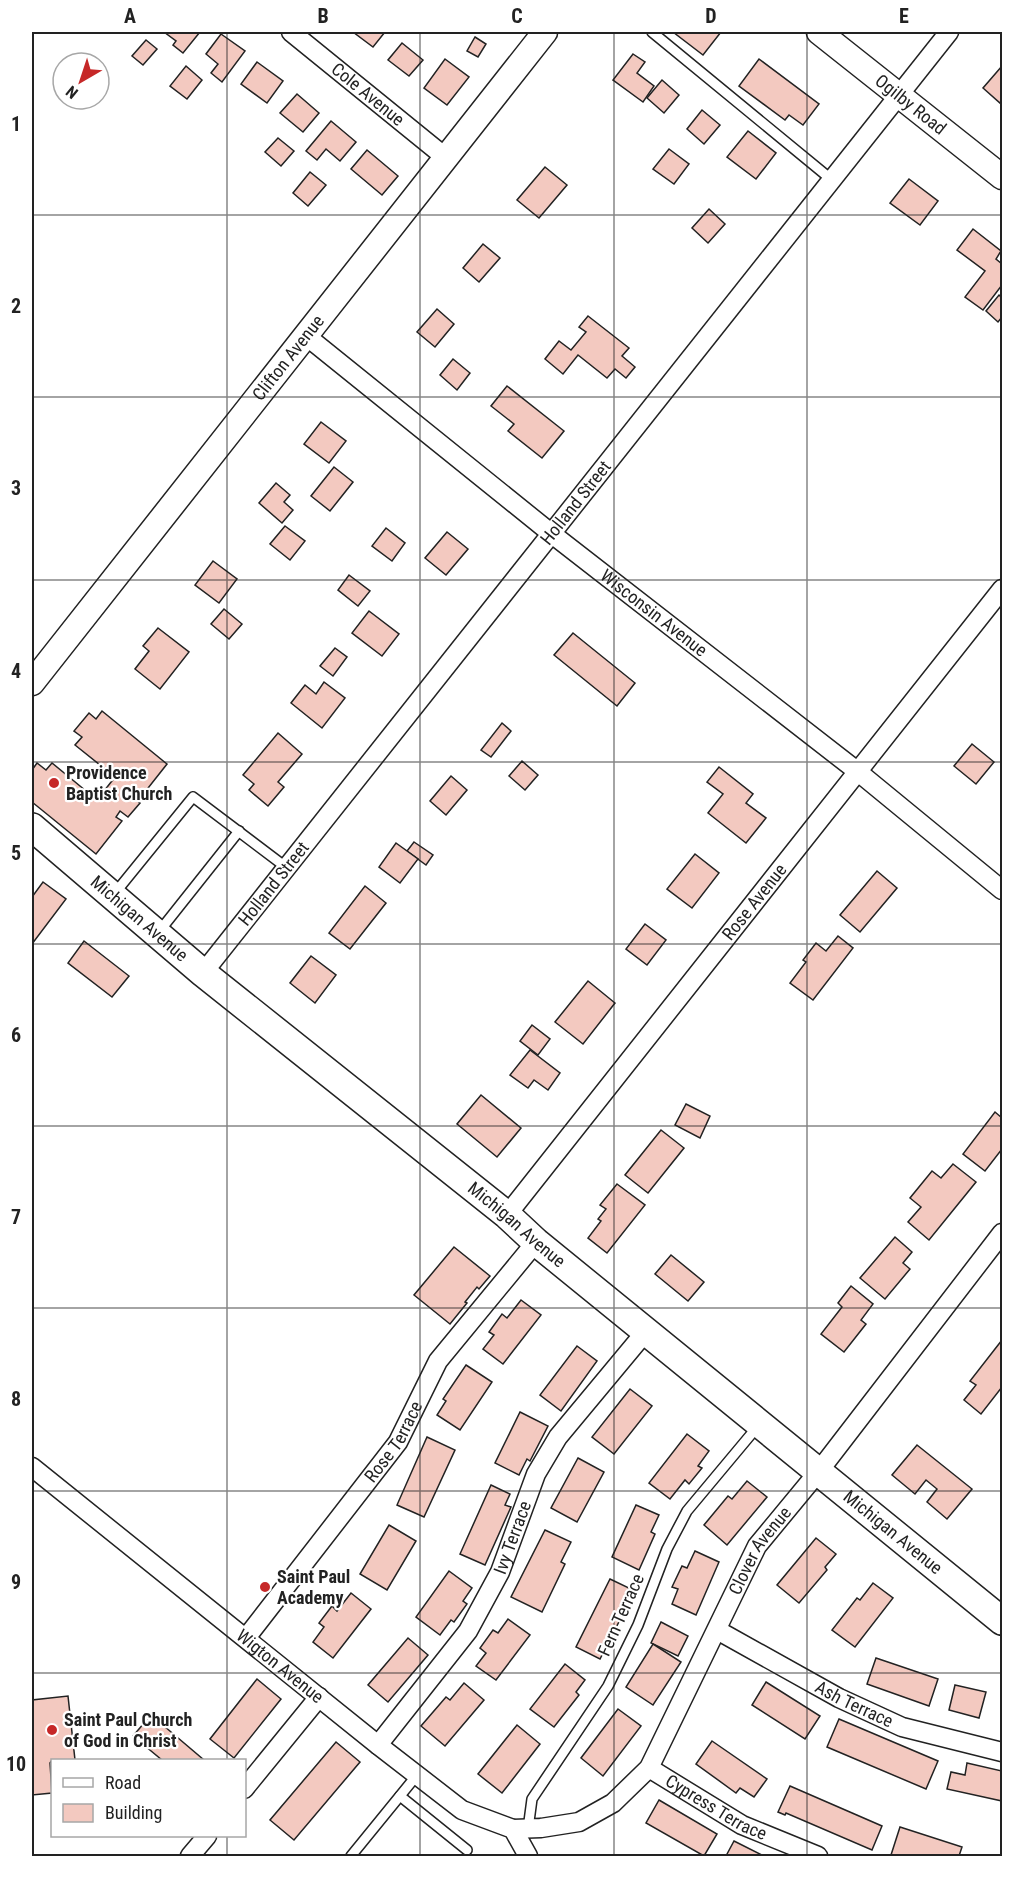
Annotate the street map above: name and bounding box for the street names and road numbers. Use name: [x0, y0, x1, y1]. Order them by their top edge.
street label: Cole Avenue: [327, 58, 409, 130]
street label: Ogilby Road: [871, 70, 951, 139]
street label: Clifton Avenue: [248, 311, 328, 405]
street label: Holland Street: [536, 456, 615, 549]
street label: Wisconsin Avenue: [597, 565, 711, 661]
street label: Holland Street: [234, 837, 313, 930]
street label: Rose Avenue: [718, 859, 791, 944]
street label: Michigan Avenue: [87, 871, 192, 965]
street label: Michigan Avenue: [464, 1177, 570, 1272]
street label: Rose Terrace: [360, 1398, 426, 1486]
street label: Michigan Avenue: [840, 1485, 947, 1578]
street label: Ivy Terrace: [489, 1498, 535, 1577]
street label: Clover Avenue: [724, 1502, 795, 1598]
street label: Fern Terrace: [593, 1570, 648, 1659]
street label: Wigton Avenue: [232, 1625, 328, 1707]
street label: Ash Terrace: [812, 1676, 897, 1731]
street label: Cypress Terrace: [662, 1770, 770, 1844]

